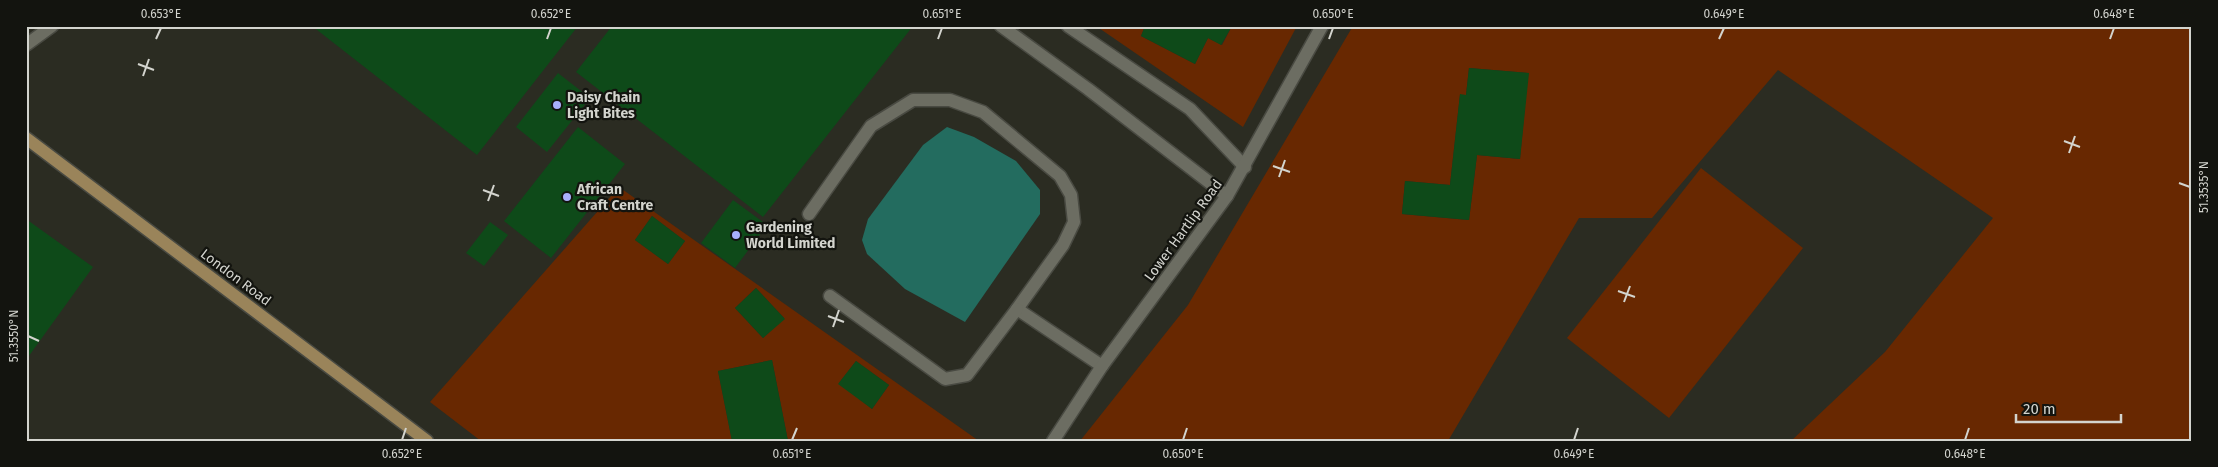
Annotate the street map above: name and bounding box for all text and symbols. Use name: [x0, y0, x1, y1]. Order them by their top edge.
text: 0.653°E: [141, 7, 181, 21]
text: 0.652°E: [531, 7, 571, 21]
text: 0.651°E: [922, 7, 962, 21]
text: 0.650°E: [1312, 7, 1354, 21]
text: 0.649°E: [1704, 7, 1745, 21]
text: 0.648°E: [2093, 7, 2135, 21]
place label: Daisy Chain Light Bites: [567, 89, 640, 122]
marker: Daisy Chain Light Bites: [551, 99, 563, 111]
text: 51.3535°N: [2197, 161, 2211, 213]
street label: Lower Hartlip Road: [1141, 176, 1226, 284]
place label: African Craft Centre: [576, 181, 654, 214]
marker: African Craft Centre: [561, 191, 573, 203]
place label: Gardening World Limited: [746, 219, 836, 252]
marker: Gardening World Limited: [730, 229, 742, 241]
street label: London Road: [197, 245, 274, 309]
text: 51.3550°N: [7, 310, 21, 362]
scale bar: [2016, 392, 2120, 424]
text: 20 m: [2023, 400, 2056, 418]
text: 0.652°E: [382, 447, 422, 461]
text: 0.651°E: [772, 447, 812, 461]
text: 0.650°E: [1162, 447, 1204, 461]
text: 0.649°E: [1554, 447, 1595, 461]
text: 0.648°E: [1944, 447, 1986, 461]

